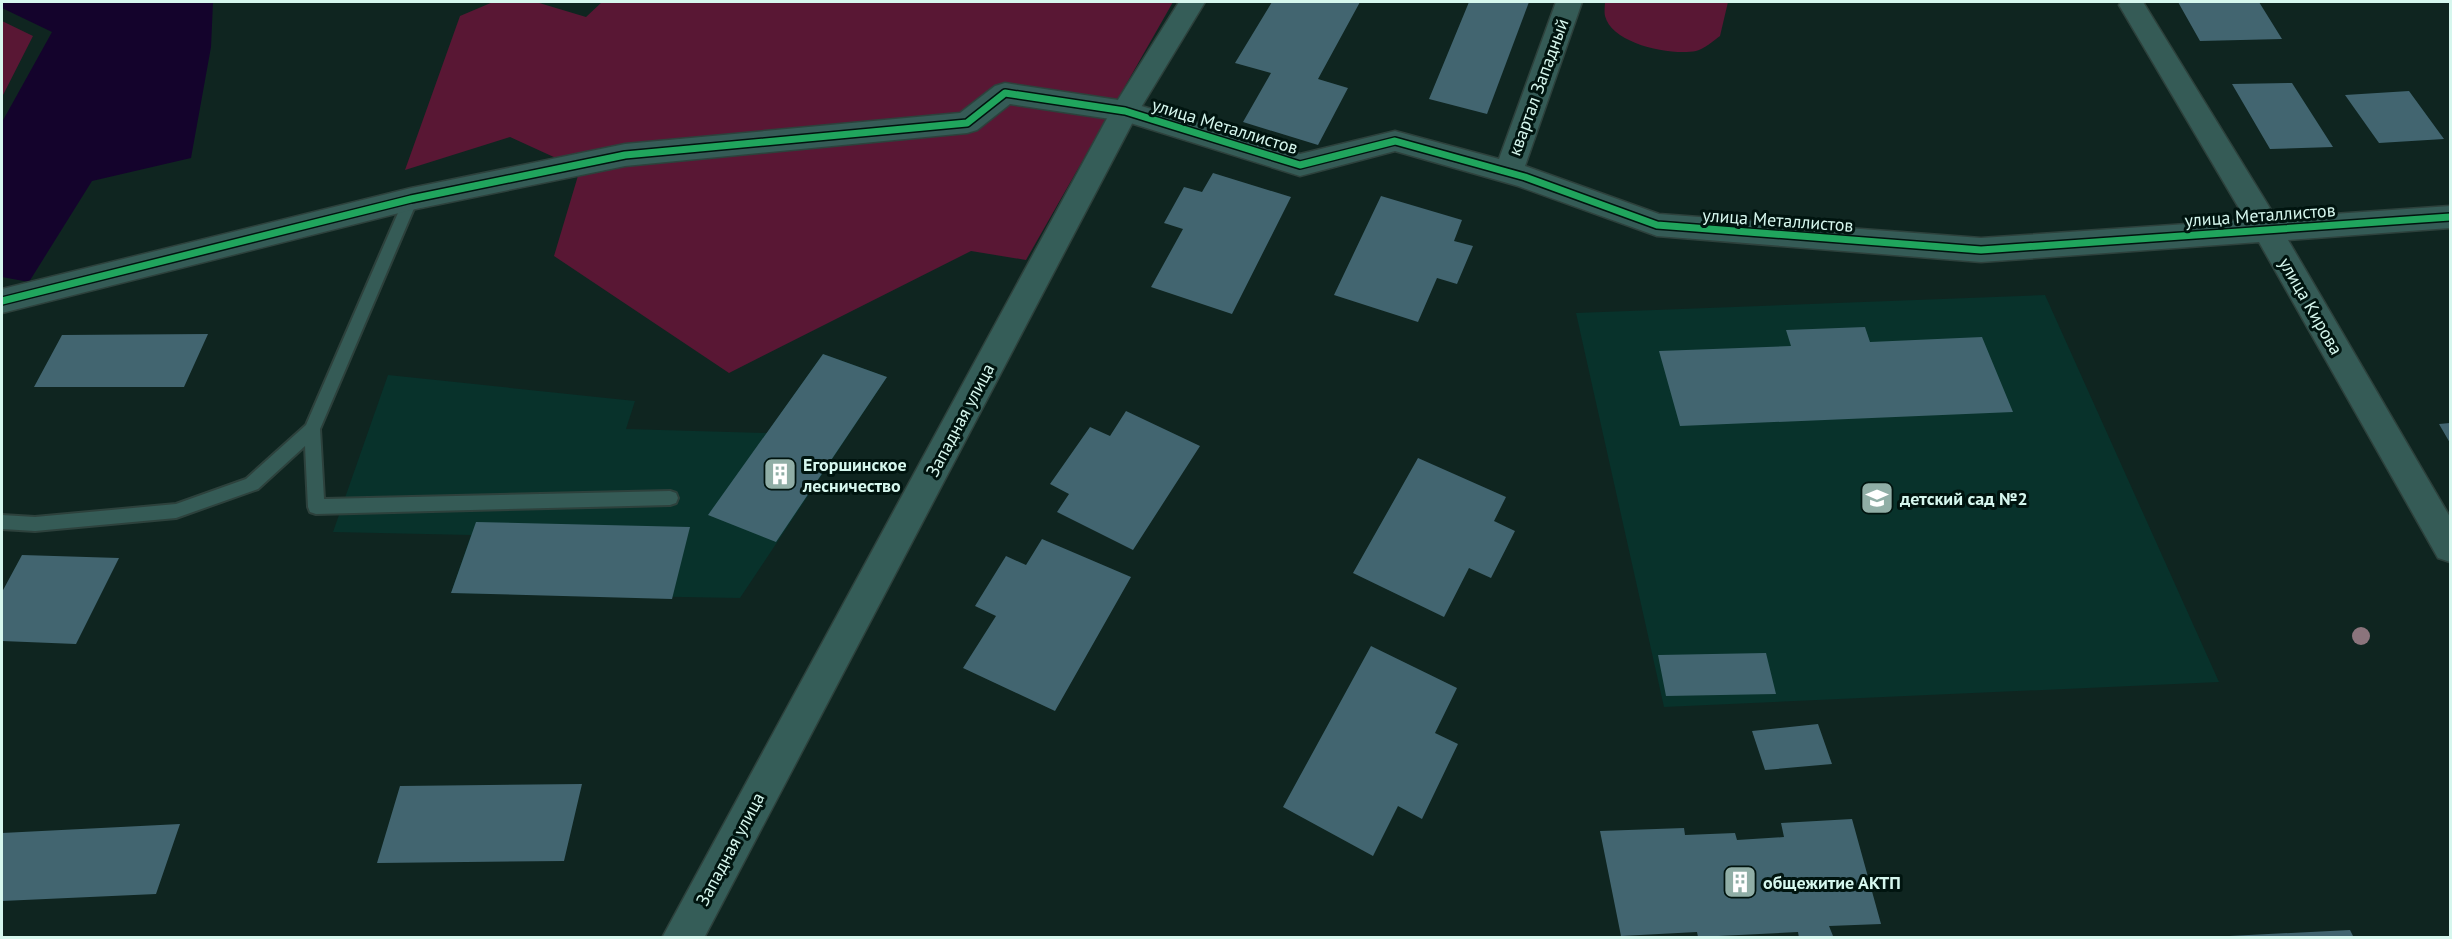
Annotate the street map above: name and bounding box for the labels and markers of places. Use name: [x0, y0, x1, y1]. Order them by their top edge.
place label: Егоршинское лесничество: [802, 453, 907, 497]
building icon: Егоршинское лесничество: [762, 456, 798, 492]
school or university icon: детский сад №2: [1859, 480, 1895, 516]
place label: детский сад №2: [1899, 487, 2028, 510]
building icon: общежитие АКТП: [1722, 864, 1758, 900]
place label: общежитие АКТП: [1763, 871, 1901, 894]

